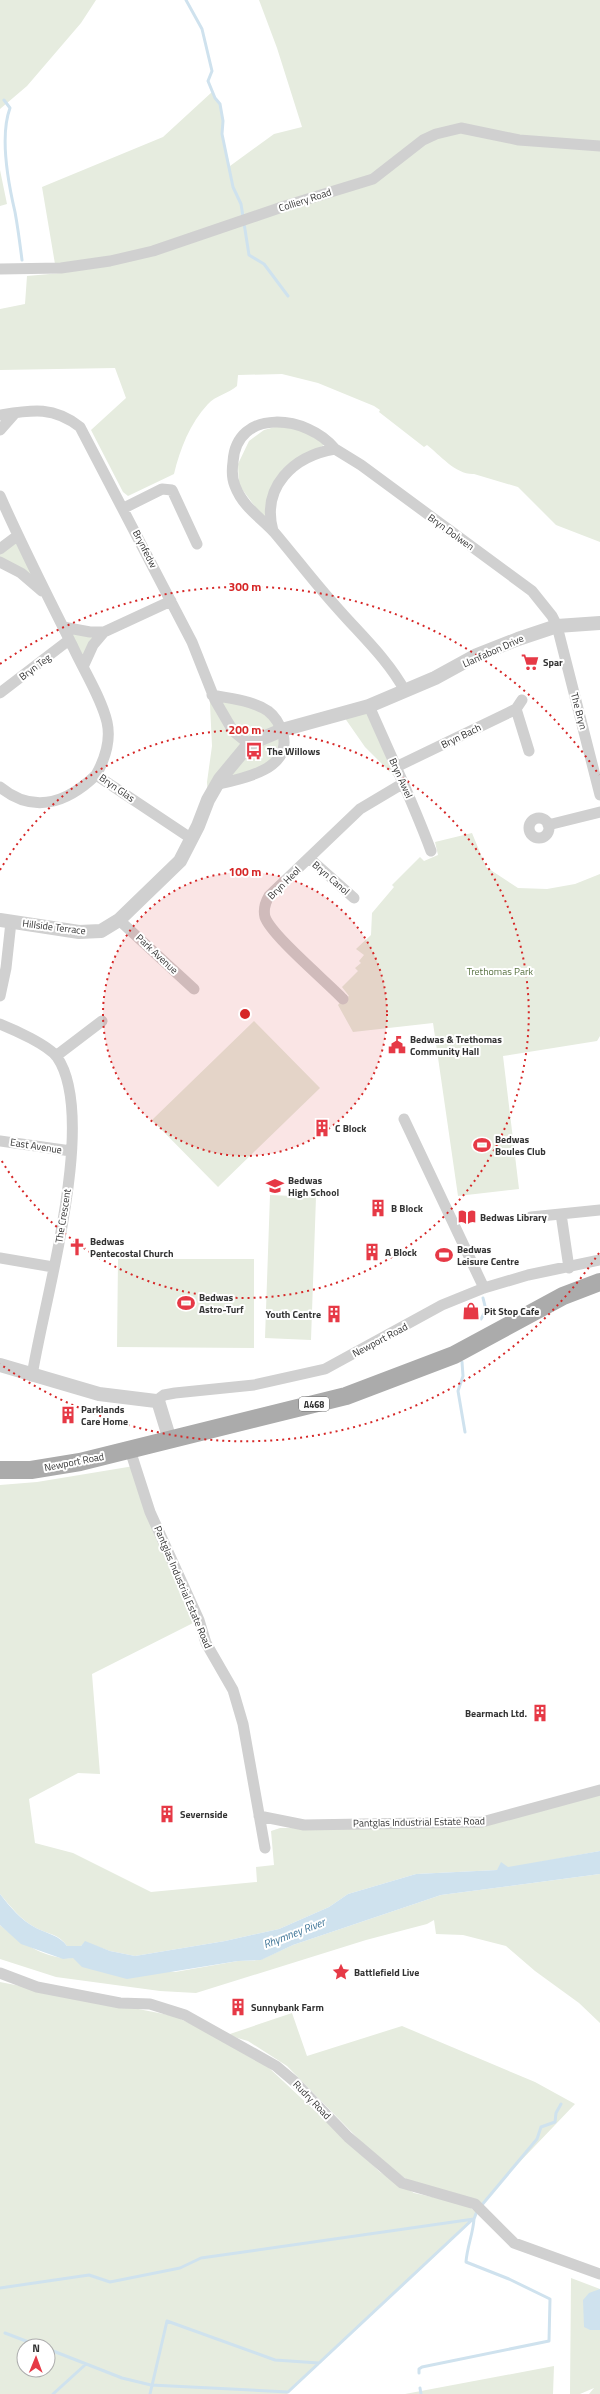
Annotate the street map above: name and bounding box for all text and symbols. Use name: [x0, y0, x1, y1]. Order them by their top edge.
street label: Colliery Road: [277, 184, 333, 216]
street label: Bryn Dolwen: [425, 510, 477, 554]
street label: Brynfedw: [129, 527, 161, 571]
text: 300 m: [229, 577, 261, 596]
street label: Llanfabon Drive: [460, 631, 526, 671]
street label: Bryn Teg: [16, 650, 54, 684]
supermarket icon: Spar: [520, 652, 540, 672]
place label: Spar: [543, 655, 563, 670]
street label: The Bryn: [567, 691, 591, 731]
text: 200 m: [229, 720, 261, 739]
street label: Bryn Bach: [438, 720, 484, 752]
bus stop icon: The Willows: [244, 741, 264, 761]
place label: The Willows: [267, 744, 320, 759]
street label: Bryn Awel: [385, 755, 417, 801]
street label: Bryn Glas: [96, 770, 138, 806]
street label: Bryn Canol: [309, 857, 353, 899]
text: 100 m: [229, 862, 261, 881]
street label: Bryn Heol: [264, 863, 304, 903]
street label: Hillside Terrace: [22, 916, 86, 938]
street label: Park Avenue: [133, 931, 181, 977]
park label: Trethomas Park: [467, 964, 533, 979]
centre of rings: [238, 1007, 252, 1021]
place label: Bedwas & Trethomas Community Hall: [410, 1032, 502, 1059]
public building icon: Bedwas & Trethomas Community Hall: [387, 1035, 407, 1055]
building icon: C Block: [312, 1118, 332, 1138]
place label: C Block: [335, 1121, 367, 1136]
place label: Bedwas Boules Club: [495, 1132, 546, 1159]
street label: East Avenue: [9, 1135, 63, 1157]
sports icon: Bedwas Boules Club: [472, 1135, 492, 1155]
place label: Bedwas High School: [288, 1173, 339, 1200]
school or university icon: Bedwas High School: [265, 1176, 285, 1196]
street label: The Crescent: [51, 1187, 75, 1244]
building icon: B Block: [368, 1198, 388, 1218]
place label: B Block: [391, 1201, 424, 1216]
library icon: Bedwas Library: [457, 1207, 477, 1227]
place label: Bedwas Library: [480, 1210, 547, 1225]
place label: Bedwas Pentecostal Church: [90, 1234, 174, 1261]
church icon: Bedwas Pentecostal Church: [67, 1237, 87, 1257]
building icon: A Block: [362, 1242, 382, 1262]
place label: Bedwas Leisure Centre: [457, 1242, 519, 1269]
place label: A Block: [385, 1245, 418, 1260]
sports icon: Bedwas Leisure Centre: [434, 1245, 454, 1265]
place label: Bedwas Astro-Turf: [199, 1290, 244, 1317]
sports icon: Bedwas Astro-Turf: [176, 1293, 196, 1313]
shop icon: Pit Stop Cafe: [461, 1301, 481, 1321]
building icon: Youth Centre: [324, 1304, 344, 1324]
place label: Pit Stop Cafe: [484, 1304, 539, 1319]
place label: Youth Centre: [265, 1307, 321, 1322]
street label: Newport Road: [350, 1319, 410, 1361]
road number: A468: [299, 1397, 329, 1411]
place label: Parklands Care Home: [81, 1402, 128, 1429]
building icon: Parklands Care Home: [58, 1405, 78, 1425]
street label: Newport Road: [43, 1449, 105, 1475]
street label: Pantglas Industrial Estate Road: [150, 1523, 216, 1651]
building icon: Bearmach Ltd.: [530, 1703, 550, 1723]
place label: Bearmach Ltd.: [465, 1706, 527, 1721]
building icon: Severnside: [157, 1804, 177, 1824]
place label: Severnside: [180, 1807, 228, 1822]
street label: Pantglas Industrial Estate Road: [353, 1813, 485, 1831]
water label: Rhymney River: [261, 1913, 329, 1952]
place icon: Battlefield Live: [331, 1962, 351, 1982]
place label: Battlefield Live: [354, 1965, 419, 1980]
building icon: Sunnybank Farm: [228, 1997, 248, 2017]
place label: Sunnybank Farm: [251, 2000, 324, 2015]
street label: Rudry Road: [290, 2077, 334, 2123]
north arrow: [16, 2338, 56, 2378]
text: N: [32, 2340, 40, 2356]

